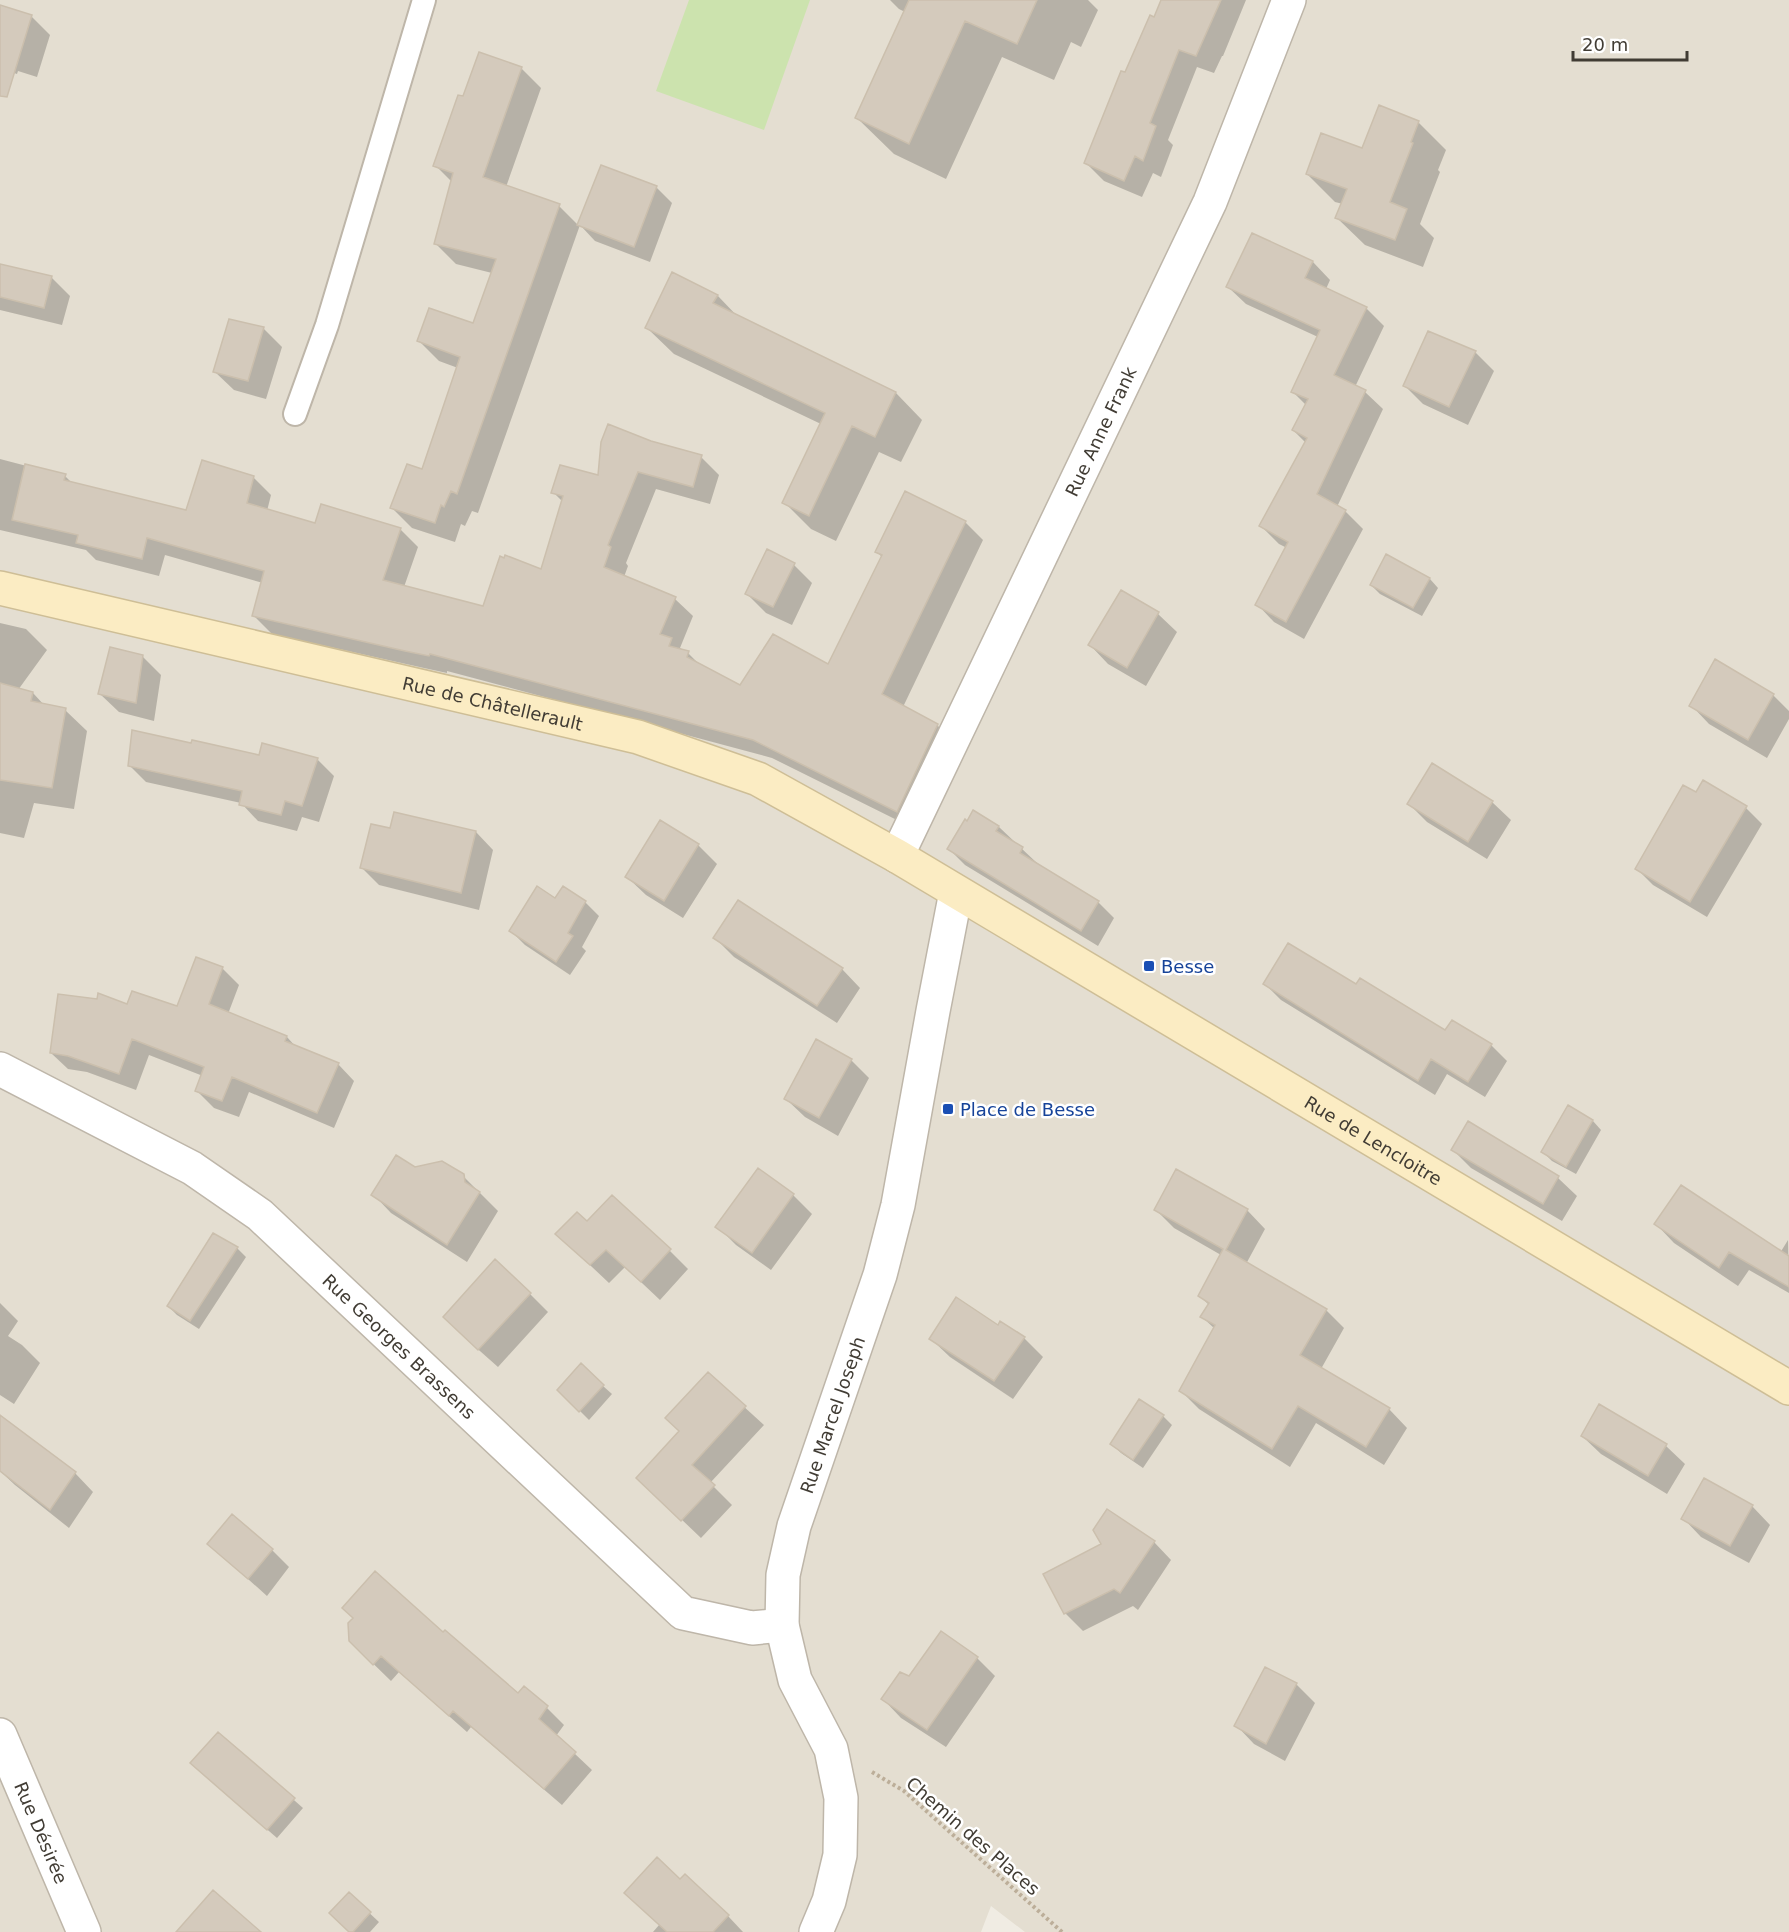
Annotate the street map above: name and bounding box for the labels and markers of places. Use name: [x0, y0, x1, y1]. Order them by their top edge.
place label: Besse: [1161, 956, 1214, 977]
marker: Besse: [1142, 959, 1156, 973]
place label: Place de Besse: [960, 1099, 1095, 1120]
marker: Place de Besse: [941, 1102, 955, 1116]

